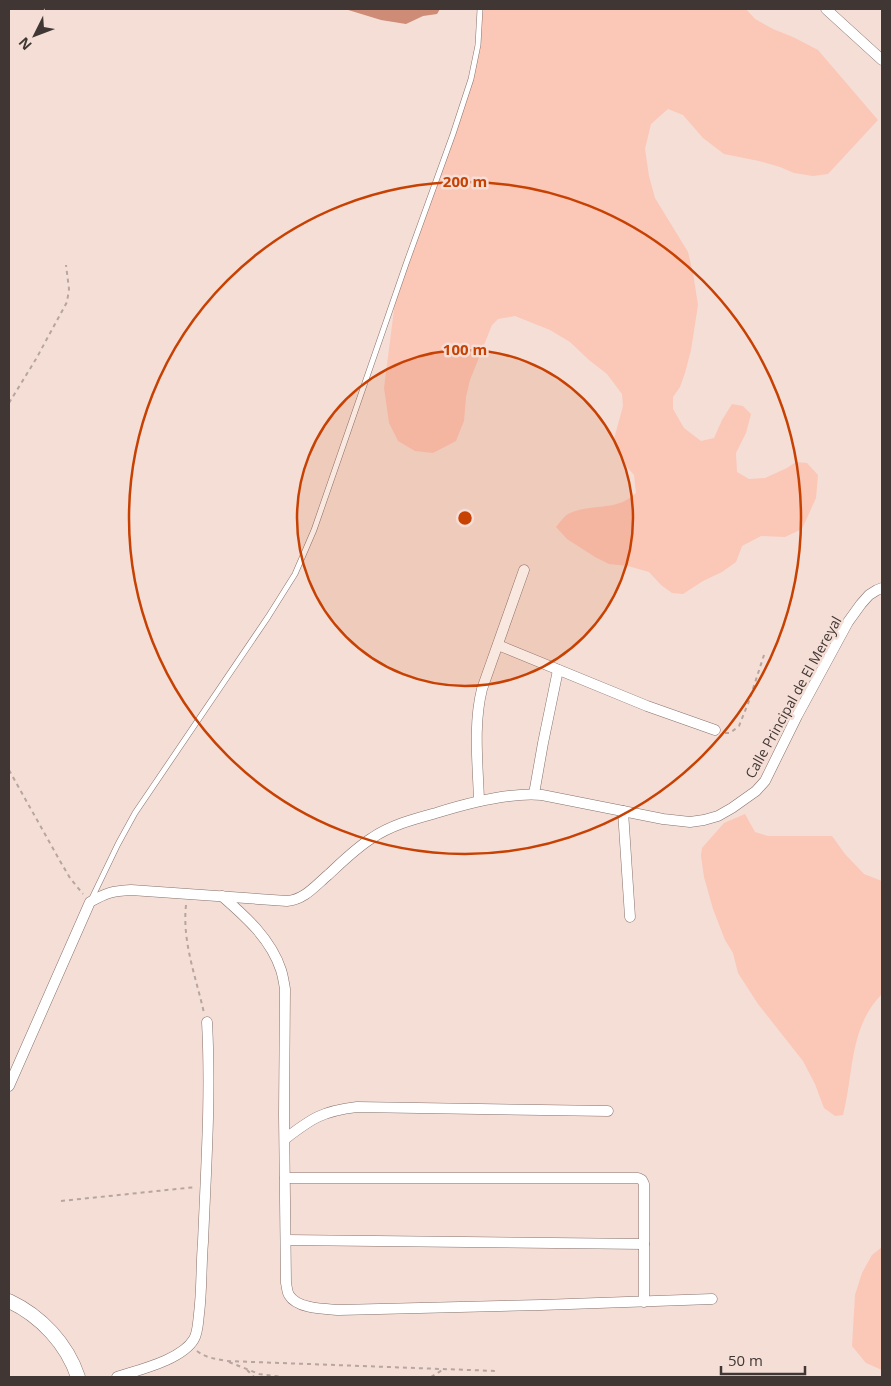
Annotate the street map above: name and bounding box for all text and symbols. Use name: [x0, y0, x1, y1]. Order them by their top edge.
north arrow: [10, 10, 60, 60]
text: N: [14, 33, 36, 55]
text: 200 m: [443, 171, 487, 191]
text: 100 m: [443, 339, 487, 359]
centre of rings: [456, 509, 474, 527]
street label: Calle Principal de El Mereyal: [740, 613, 846, 781]
scale bar: [721, 1344, 805, 1376]
text: 50 m: [728, 1350, 763, 1370]

